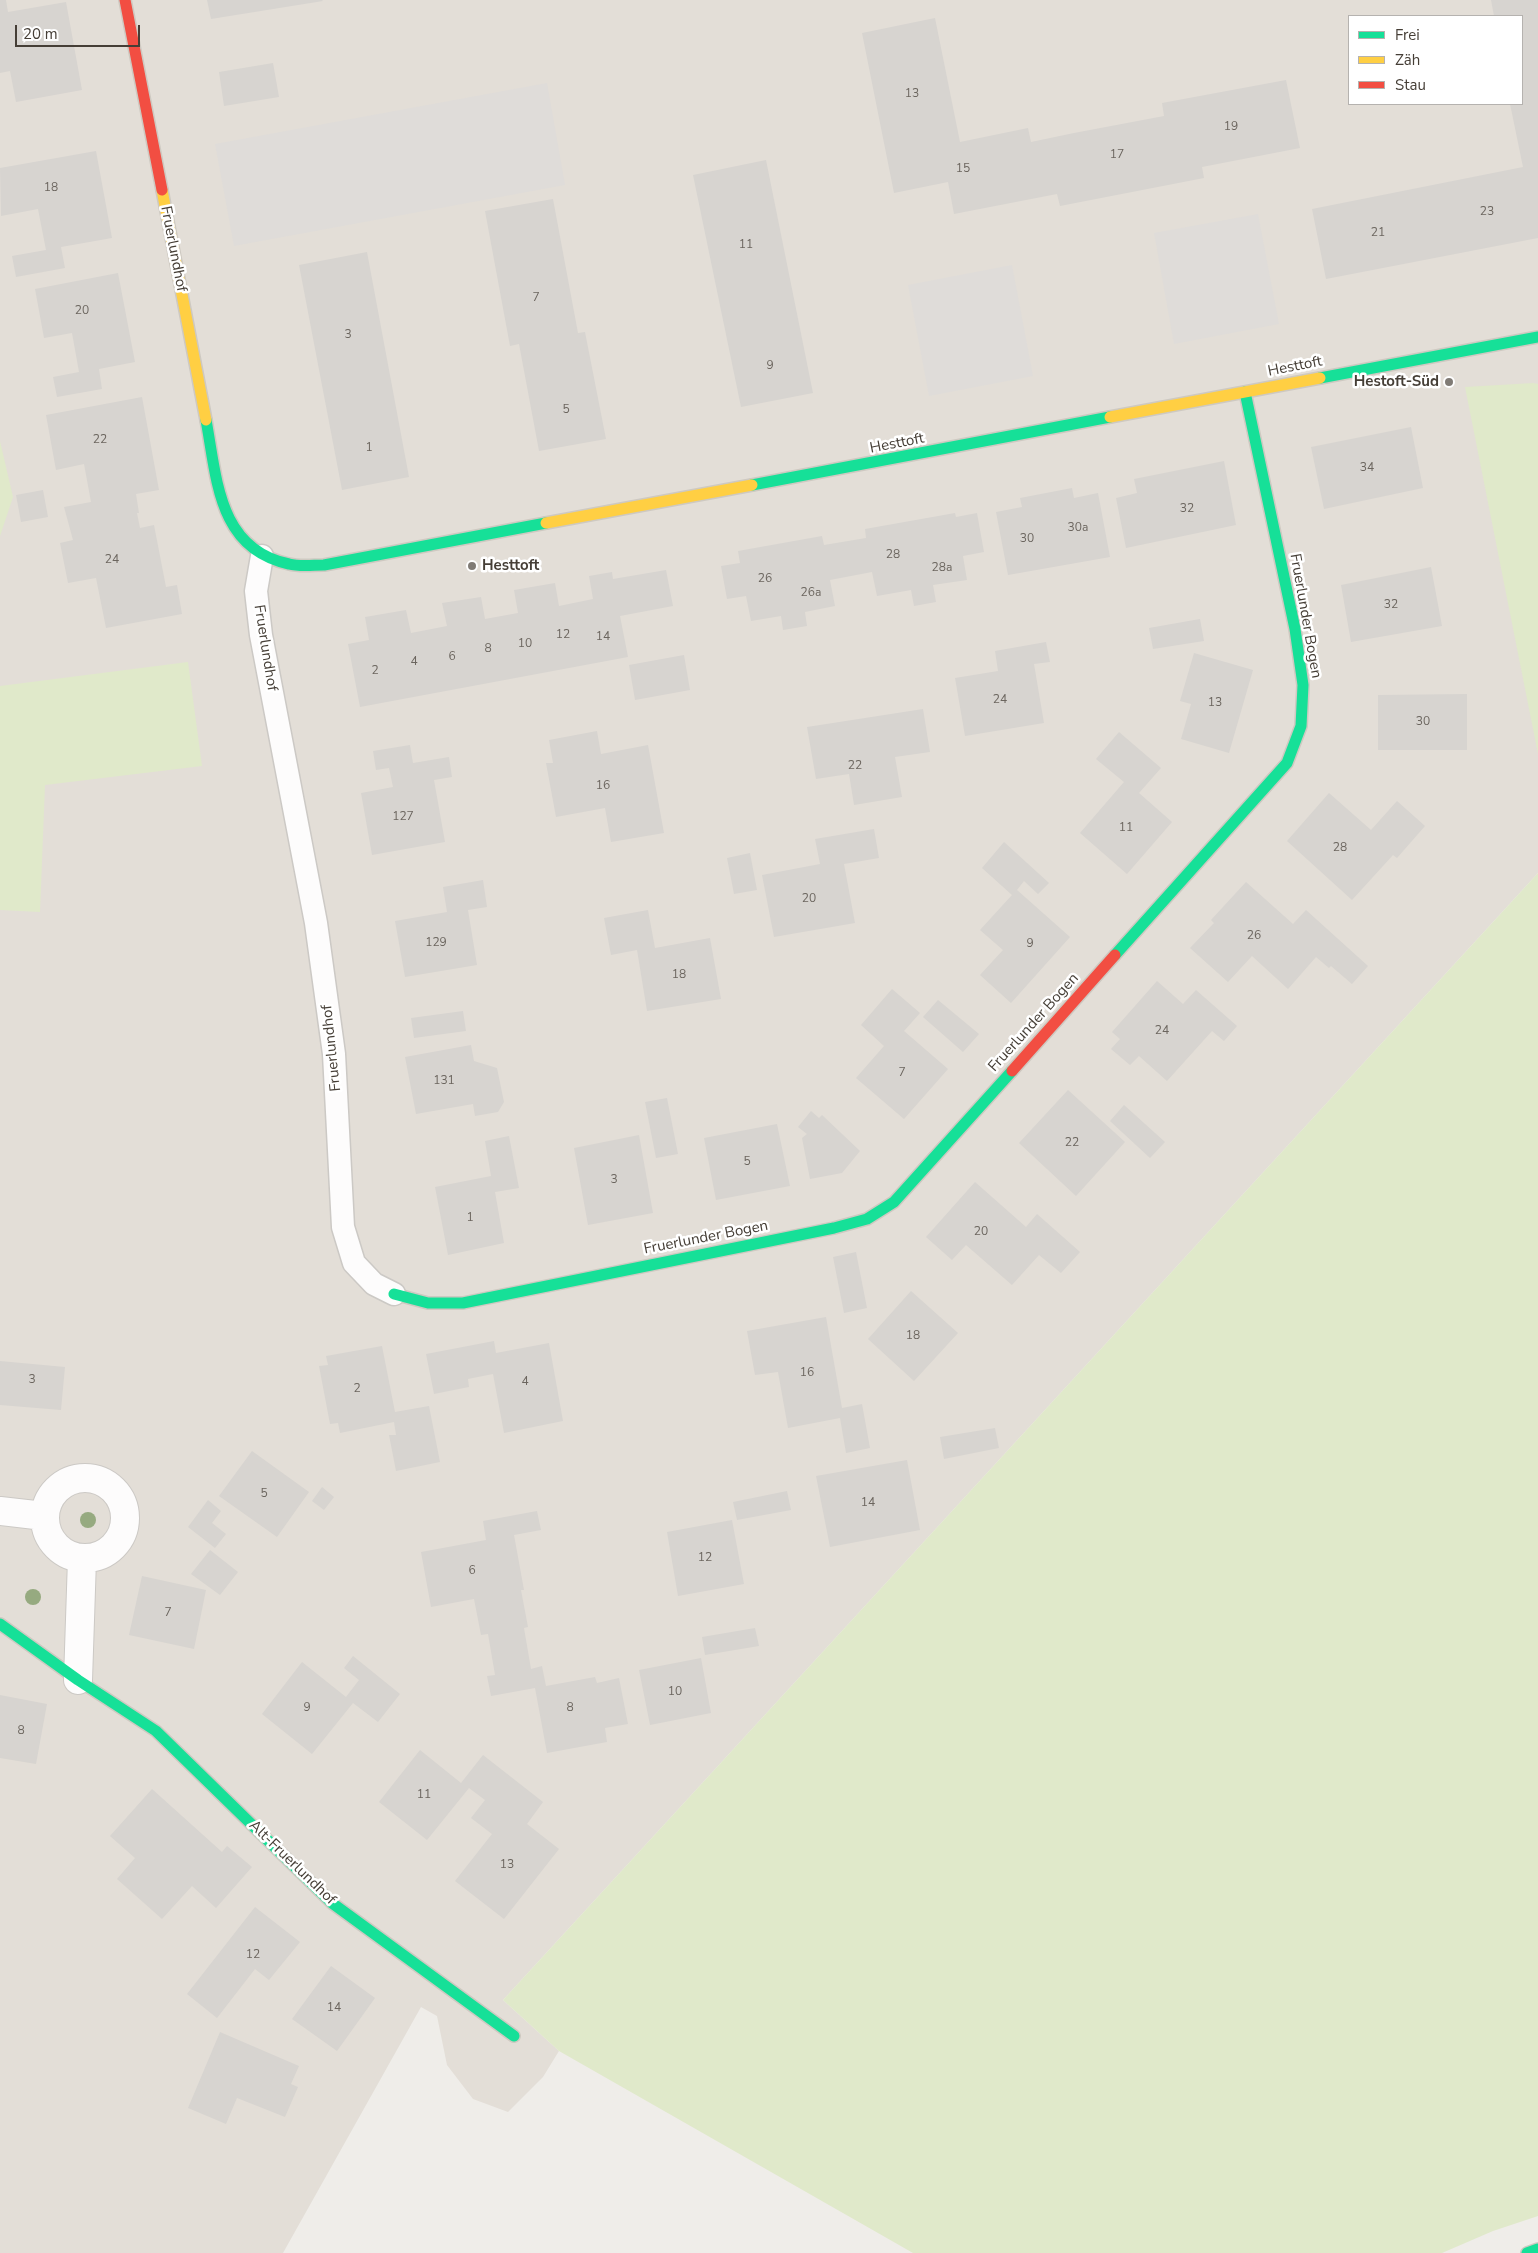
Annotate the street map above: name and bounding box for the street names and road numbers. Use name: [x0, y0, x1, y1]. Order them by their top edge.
street label: Fruerlundhof: [156, 205, 190, 293]
street label: Hesttoft: [1266, 353, 1324, 381]
street label: Hesttoft: [868, 430, 926, 458]
street label: Fruerlunder Bogen: [1285, 552, 1325, 680]
street label: Fruerlundhof: [249, 604, 281, 692]
street label: Fruerlunder Bogen: [985, 970, 1083, 1076]
street label: Fruerlundhof: [318, 1004, 346, 1092]
street label: Fruerlunder Bogen: [642, 1217, 770, 1259]
street label: Alt-Fruerlundhof: [245, 1817, 339, 1909]

